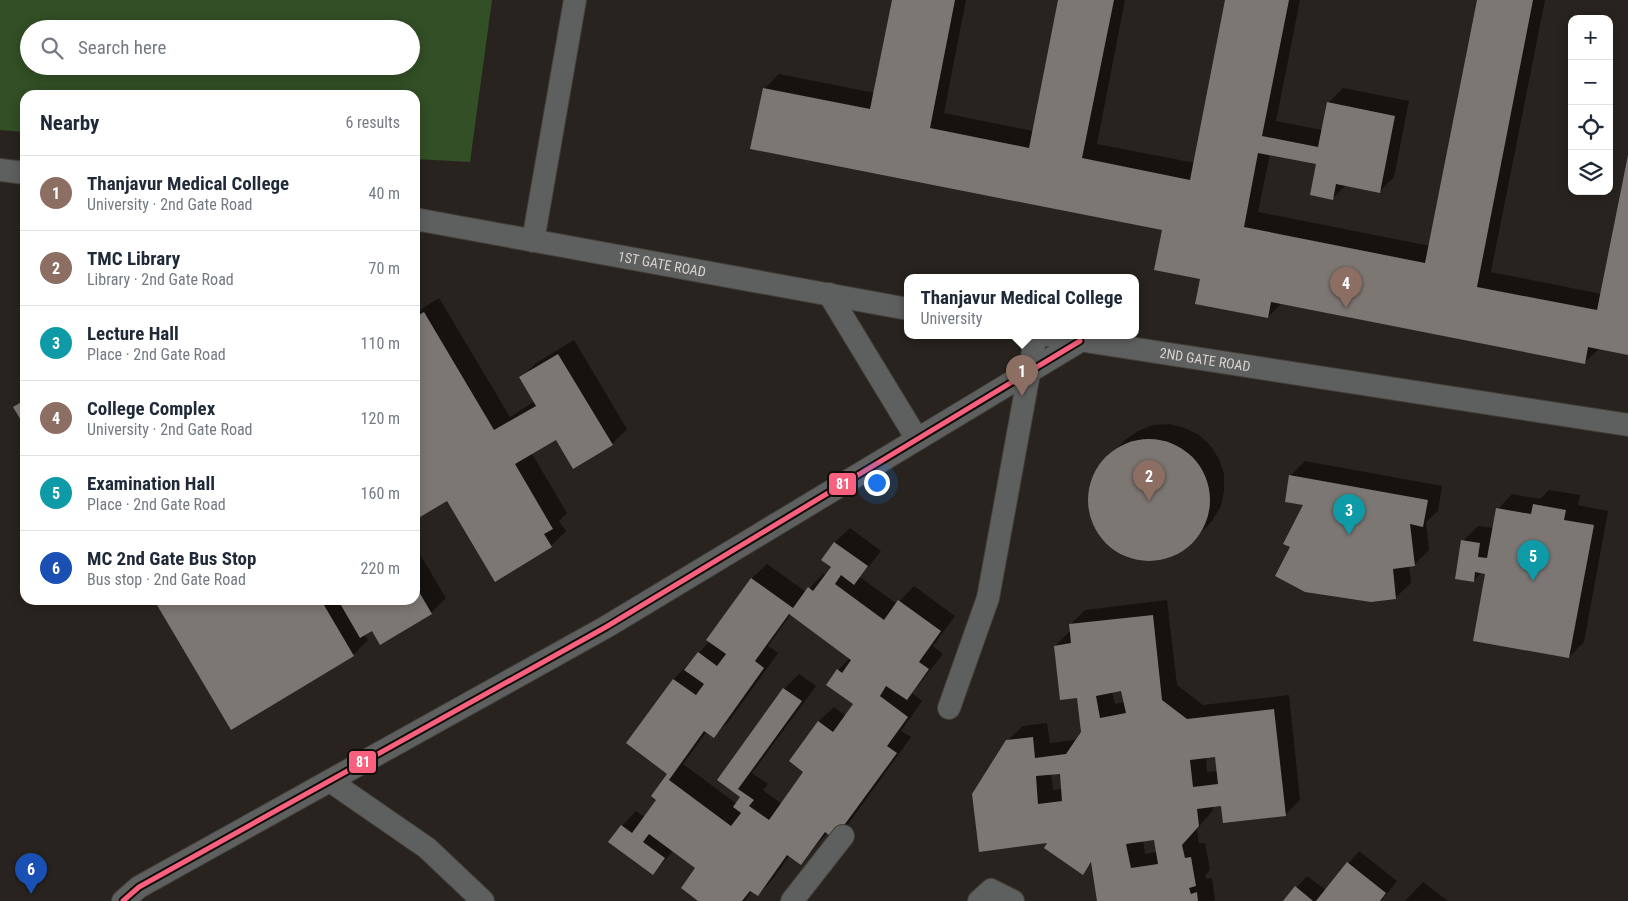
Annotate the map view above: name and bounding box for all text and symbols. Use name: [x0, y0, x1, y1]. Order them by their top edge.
map controls: [1568, 15, 1613, 195]
button: +: [1568, 15, 1613, 60]
search box: [20, 20, 420, 75]
icon: search: [38, 34, 66, 62]
text: Search here: [78, 36, 166, 59]
button: −: [1568, 60, 1613, 105]
button: locate: [1568, 105, 1613, 150]
text: Nearby: [40, 111, 99, 135]
text: 6 results: [345, 113, 400, 132]
button: layers: [1568, 150, 1613, 195]
text: Thanjavur Medical College: [87, 172, 289, 195]
text: 1: [52, 184, 60, 203]
text: 40 m: [368, 184, 400, 203]
text: University · 2nd Gate Road: [87, 195, 253, 214]
text: TMC Library: [87, 247, 180, 270]
street label: 1ST GATE ROAD: [617, 248, 707, 280]
text: 2: [52, 259, 60, 278]
text: 70 m: [368, 259, 400, 278]
pin: 4: [1330, 267, 1362, 308]
text: Library · 2nd Gate Road: [87, 270, 234, 289]
popup: [904, 274, 1139, 339]
text: Thanjavur Medical College: [920, 286, 1123, 309]
text: University: [920, 309, 982, 328]
text: Lecture Hall: [87, 322, 179, 345]
text: 3: [52, 334, 60, 353]
text: 110 m: [361, 334, 400, 353]
text: Place · 2nd Gate Road: [87, 345, 226, 364]
street label: 2ND GATE ROAD: [1159, 345, 1252, 375]
pin: 1: [1006, 355, 1038, 396]
text: College Complex: [87, 397, 215, 420]
text: 4: [52, 409, 60, 428]
text: 120 m: [361, 409, 400, 428]
text: University · 2nd Gate Road: [87, 420, 253, 439]
pin: 2: [1133, 460, 1165, 501]
your location: [864, 470, 890, 496]
text: Examination Hall: [87, 472, 215, 495]
line badge: 81: [828, 472, 857, 496]
text: 81: [836, 476, 850, 492]
text: 5: [52, 484, 60, 503]
text: 160 m: [361, 484, 400, 503]
pin: 3: [1333, 494, 1365, 535]
text: Place · 2nd Gate Road: [87, 495, 226, 514]
pin: 5: [1517, 540, 1549, 581]
text: MC 2nd Gate Bus Stop: [87, 547, 256, 570]
text: 6: [52, 559, 60, 578]
text: 220 m: [361, 559, 400, 578]
text: Bus stop · 2nd Gate Road: [87, 570, 246, 589]
line badge: 81: [348, 750, 377, 774]
text: 81: [356, 754, 370, 770]
pin: 6: [15, 853, 47, 894]

